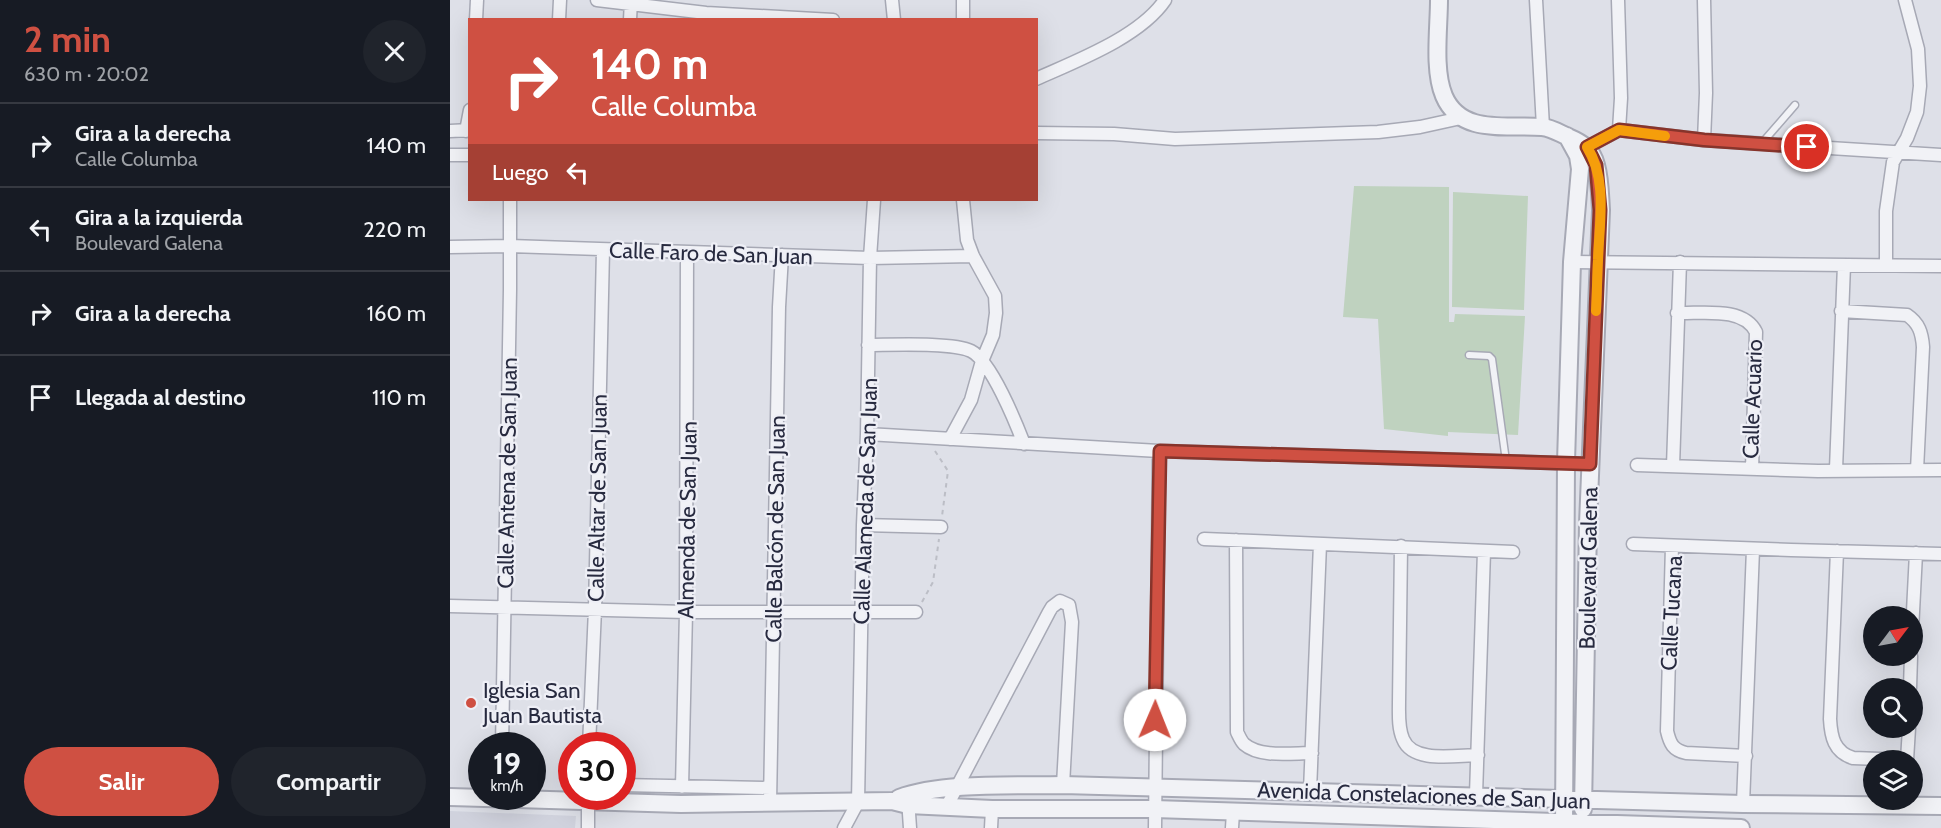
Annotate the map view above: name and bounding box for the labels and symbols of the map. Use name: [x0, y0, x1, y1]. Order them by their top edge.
pin: [1781, 121, 1832, 172]
street label: Calle Faro de San Juan: [609, 236, 813, 271]
street label: Calle Acuario: [1737, 339, 1768, 459]
street label: Calle Antena de San Juan: [492, 357, 523, 589]
street label: Calle Alameda de San Juan: [848, 377, 883, 625]
street label: Calle Altar de San Juan: [582, 394, 613, 602]
street label: Calle Balcón de San Juan: [760, 415, 791, 643]
street label: Almenda de San Juan: [672, 421, 703, 619]
street label: Boulevard Galena: [1574, 486, 1603, 650]
street label: Calle Tucana: [1655, 554, 1688, 671]
north arrow: [1863, 606, 1923, 666]
place label: Iglesia San Juan Bautista: [482, 677, 603, 729]
position arrow: [1123, 688, 1187, 752]
marker: Iglesia San Juan Bautista: [464, 696, 478, 710]
speed limit sign: 30: [558, 732, 636, 810]
street label: Avenida Constelaciones de San Juan: [1257, 776, 1591, 815]

